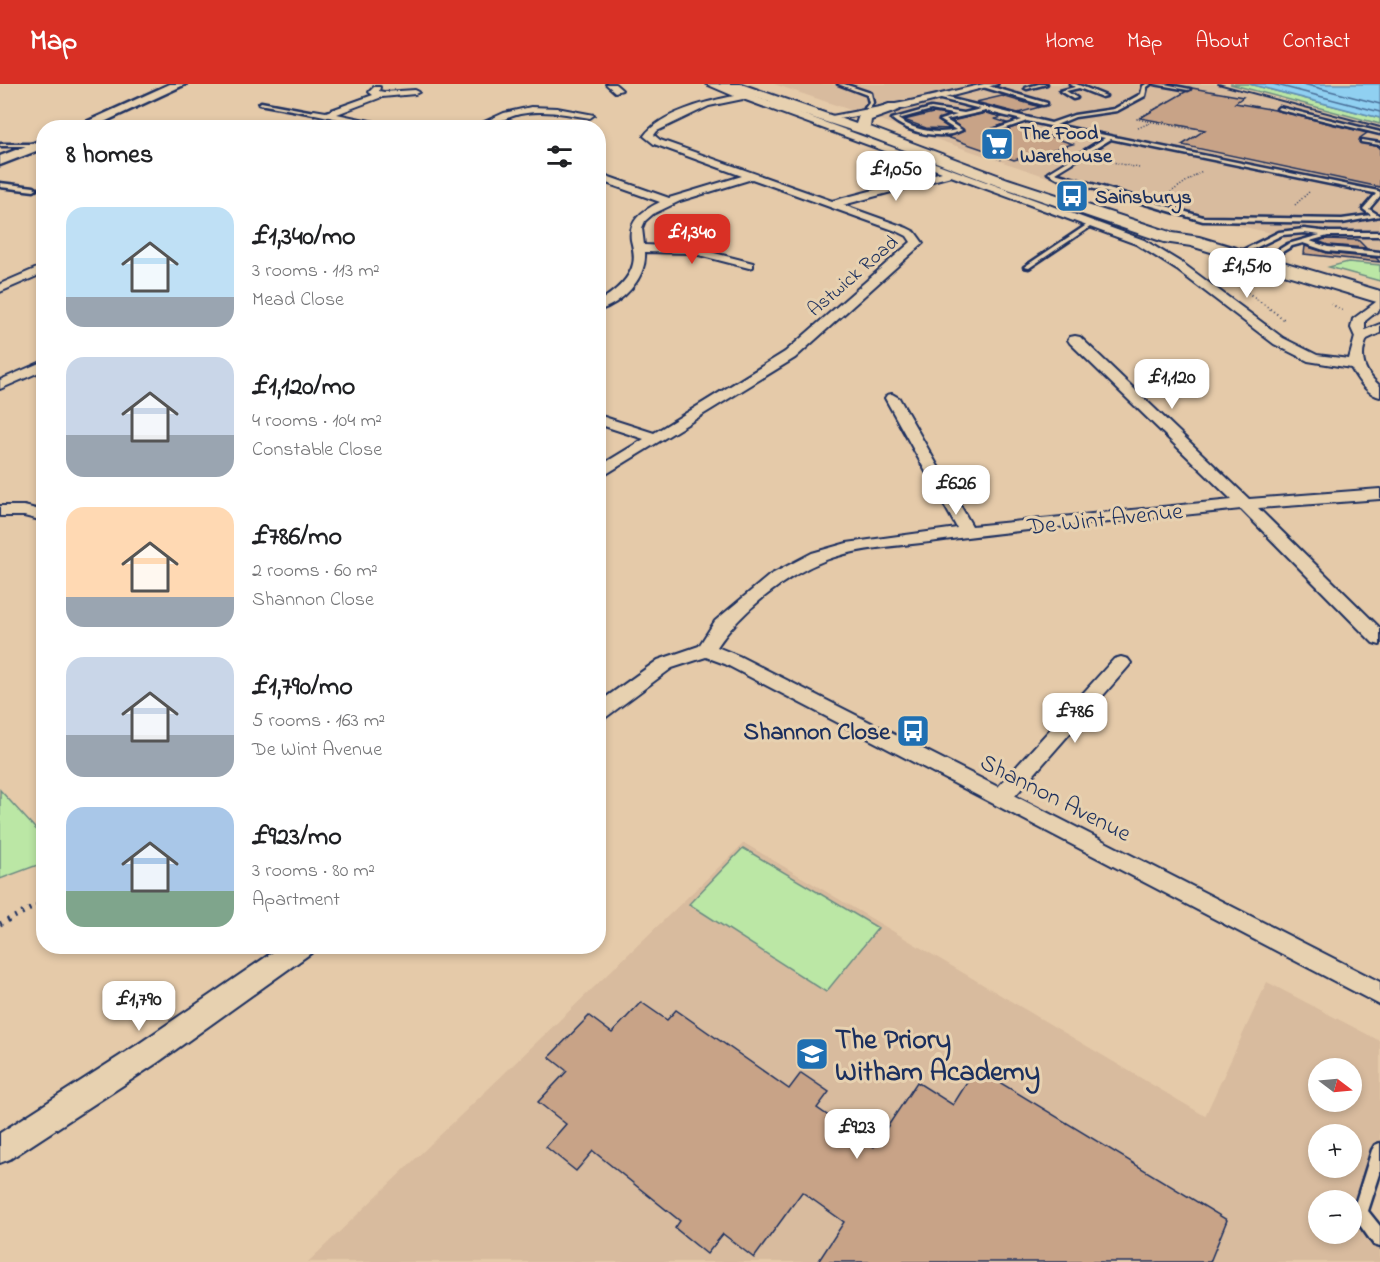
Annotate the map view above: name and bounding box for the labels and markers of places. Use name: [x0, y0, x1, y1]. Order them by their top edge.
place label: The Food Warehouse: [1020, 120, 1113, 172]
supermarket icon: The Food Warehouse: [979, 126, 1015, 162]
pin: £1,050: [847, 151, 945, 202]
bus stop icon: Sainsburys: [1054, 178, 1090, 214]
place label: Sainsburys: [1095, 184, 1192, 214]
pin: £1,340: [643, 214, 741, 265]
pin: £1,510: [1198, 248, 1296, 299]
pin: £1,120: [1123, 359, 1221, 410]
pin: £626: [920, 465, 992, 516]
pin: £786: [1039, 693, 1111, 744]
bus stop icon: Shannon Close: [895, 713, 931, 749]
place label: Shannon Close: [744, 716, 891, 751]
pin: £1,790: [90, 981, 188, 1032]
place label: The Priory Witham Academy: [835, 1021, 1040, 1094]
school or university icon: The Priory Witham Academy: [794, 1036, 830, 1072]
pin: £923: [821, 1109, 893, 1160]

